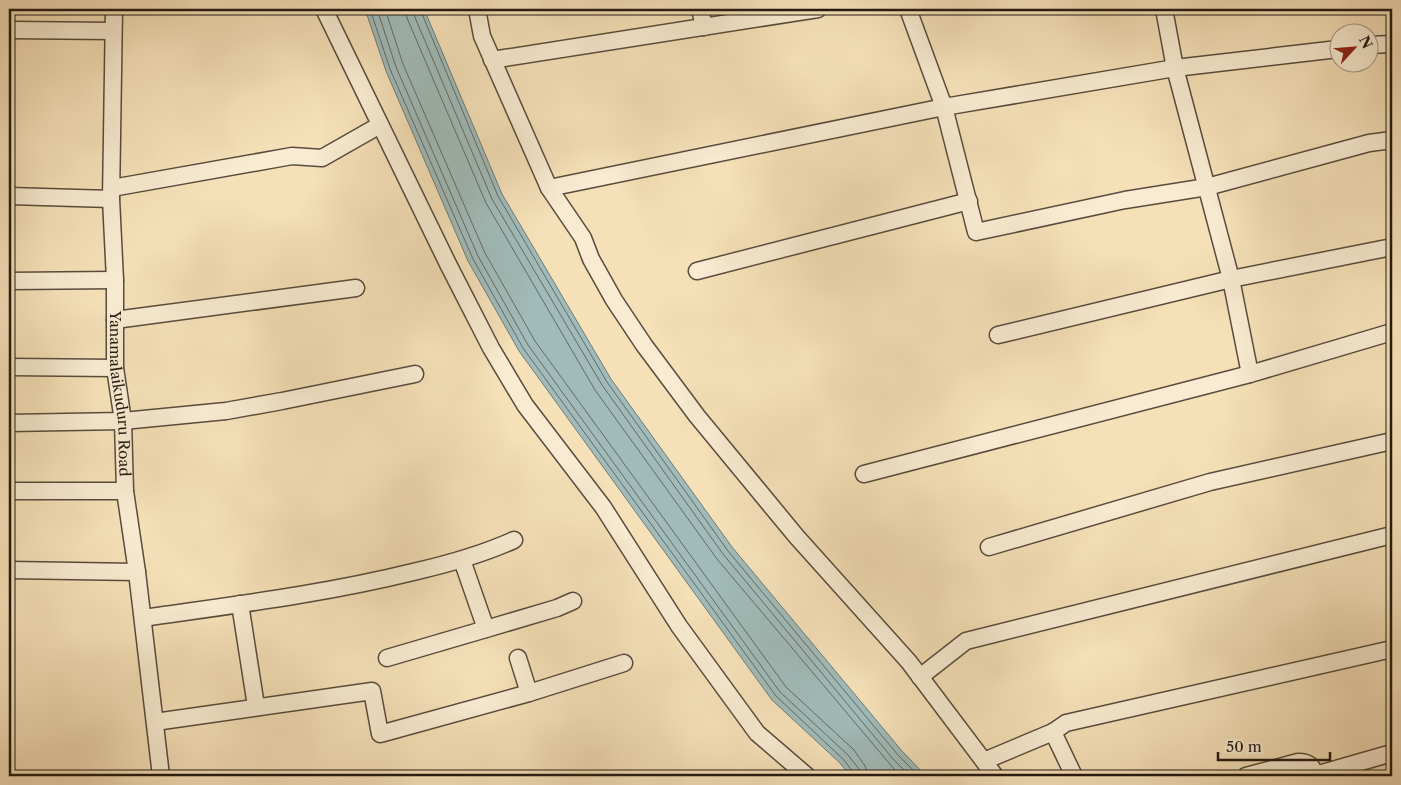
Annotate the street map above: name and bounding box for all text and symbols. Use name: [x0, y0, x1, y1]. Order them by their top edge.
north arrow: [1328, 22, 1378, 72]
text: N: [1355, 33, 1376, 52]
street label: Yanamalaikuduru Road: [106, 310, 135, 477]
scale bar: [1218, 730, 1331, 762]
text: 50 m: [1226, 737, 1262, 756]

